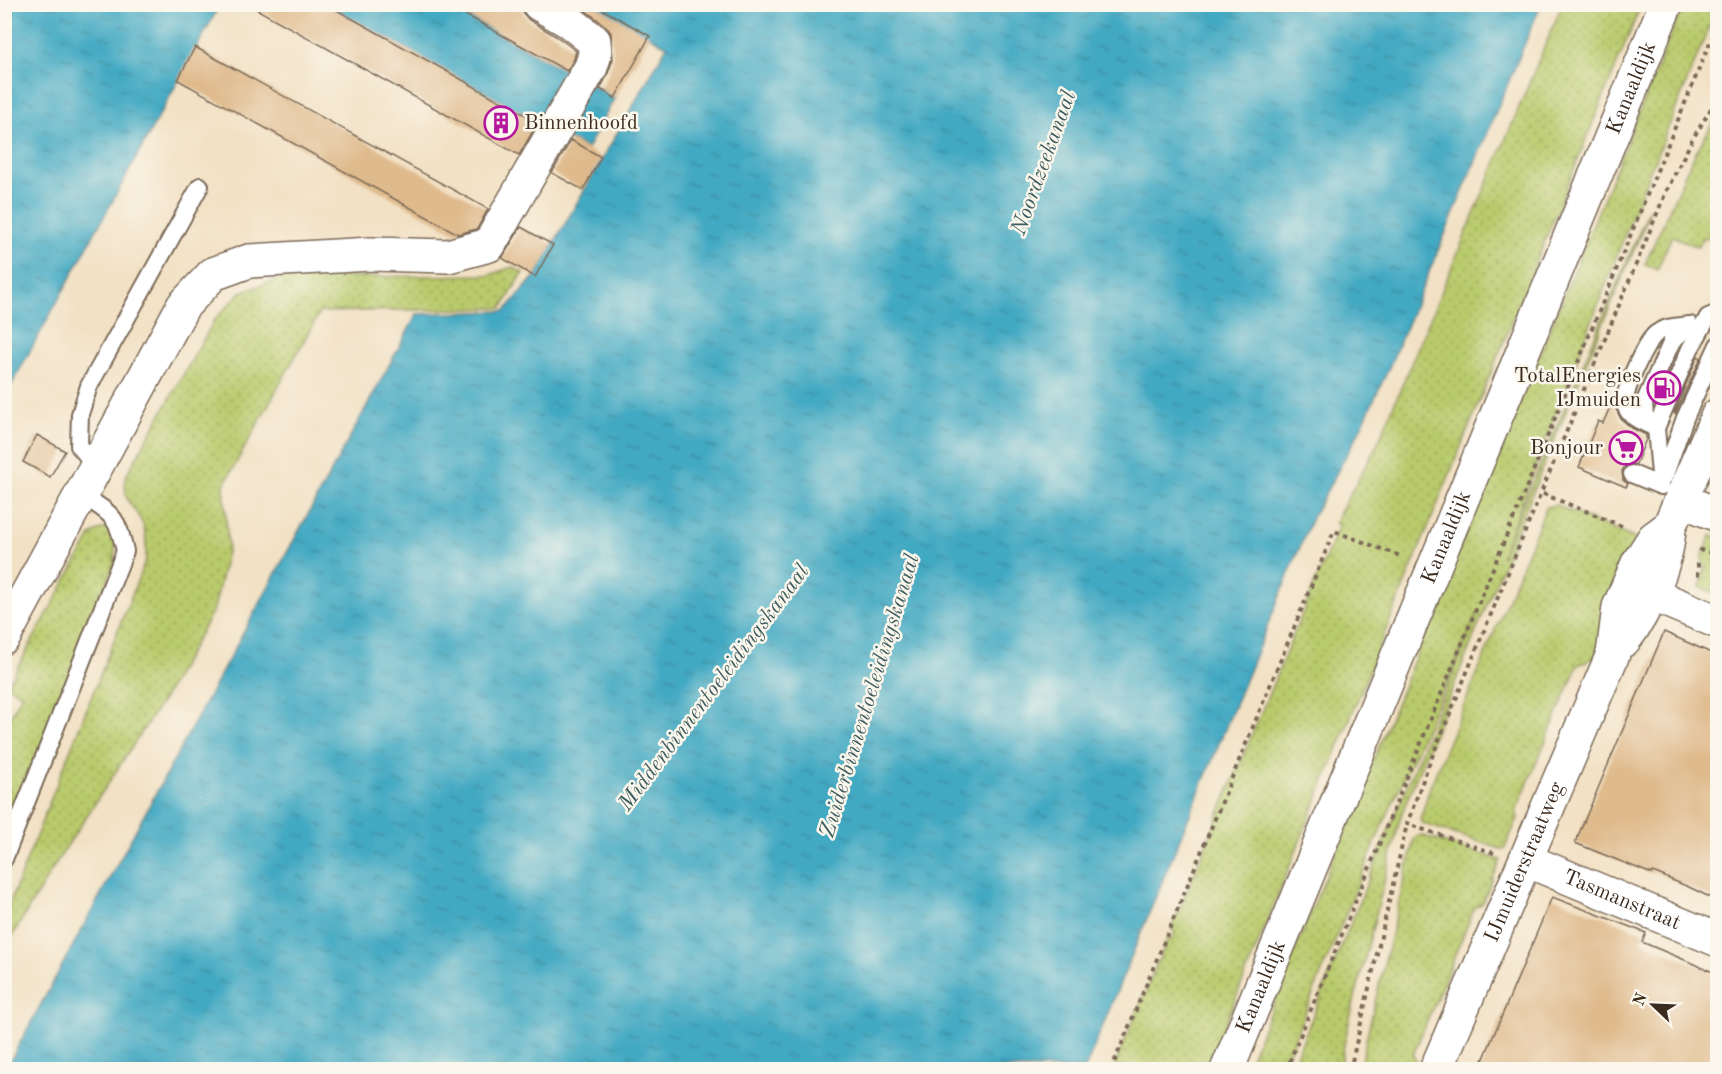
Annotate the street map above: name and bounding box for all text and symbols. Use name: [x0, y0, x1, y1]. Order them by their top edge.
street label: Kanaaldijk: [1603, 38, 1660, 137]
water label: Noordzeekanaal: [1007, 87, 1080, 239]
building icon: Binnenhoofd: [483, 105, 519, 141]
place label: Binnenhoofd: [524, 113, 638, 134]
place label: TotalEnergies IJmuiden: [1514, 366, 1641, 411]
fuel station icon: TotalEnergies IJmuiden: [1646, 370, 1682, 406]
supermarket icon: Bonjour: [1608, 430, 1644, 466]
place label: Bonjour: [1530, 438, 1603, 459]
street label: Kanaaldijk: [1418, 488, 1475, 587]
water label: Zuiderbinnentoeleidingskanaal: [816, 551, 924, 840]
water label: Middenbinnentoeleidingskanaal: [614, 560, 814, 816]
street label: IJmuiderstraatweg: [1481, 778, 1568, 945]
street label: Tasmanstraat: [1560, 866, 1684, 934]
street label: Kanaaldijk: [1233, 937, 1290, 1036]
north arrow: [1623, 975, 1683, 1035]
text: N: [1631, 990, 1651, 1009]

